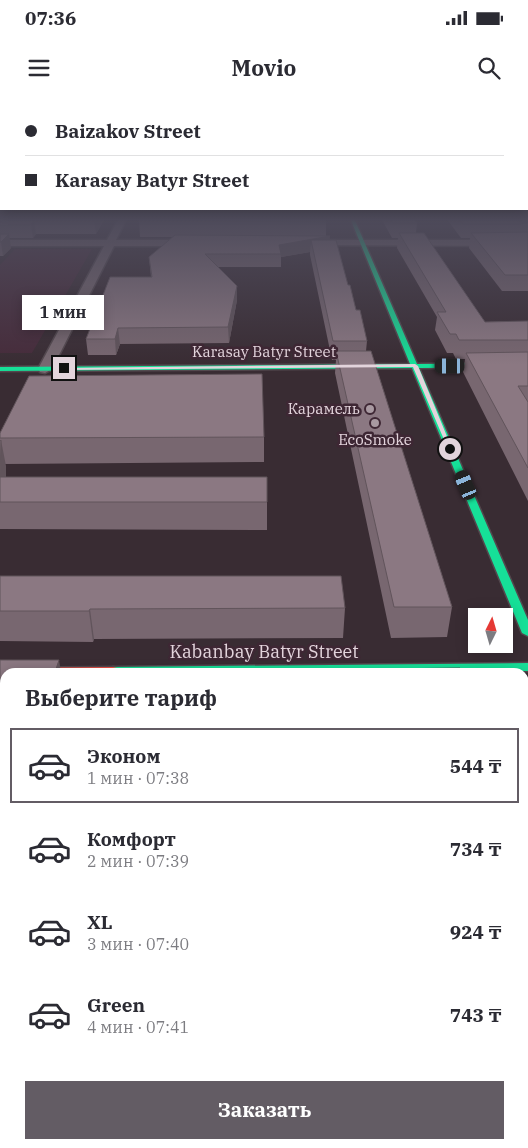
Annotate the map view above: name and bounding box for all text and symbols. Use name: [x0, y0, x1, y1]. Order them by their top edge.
text: 07:36: [25, 6, 76, 30]
text: Movio: [232, 53, 296, 82]
icon: menu: [25, 54, 53, 82]
icon: search: [475, 54, 503, 82]
text: Baizakov Street: [55, 119, 201, 143]
text: Karasay Batyr Street: [55, 168, 249, 192]
callout: 1 мин: [23, 296, 105, 330]
text: 1 мин: [40, 302, 86, 322]
street label: Karasay Batyr Street: [192, 342, 336, 361]
route end: [53, 357, 75, 379]
car: [435, 359, 465, 374]
place label: Карамель: [288, 399, 360, 418]
marker: Карамель: [364, 403, 376, 415]
marker: EcoSmoke: [369, 417, 381, 429]
place label: EcoSmoke: [338, 430, 412, 449]
route start: [439, 438, 461, 460]
car: [453, 468, 478, 502]
north arrow: [468, 608, 512, 652]
map controls: [468, 608, 513, 653]
street label: Kabanbay Batyr Street: [169, 640, 359, 663]
text: Выберите тариф: [25, 683, 217, 712]
icon: car: [27, 743, 72, 788]
text: Эконом: [87, 744, 160, 768]
text: 544 ₸: [450, 754, 502, 778]
text: 1 мин · 07:38: [87, 768, 189, 788]
icon: car: [27, 826, 72, 871]
text: Комфорт: [87, 827, 176, 851]
text: 734 ₸: [450, 837, 502, 861]
text: 2 мин · 07:39: [87, 851, 189, 871]
icon: car: [27, 909, 72, 954]
text: XL: [87, 910, 113, 934]
text: 924 ₸: [450, 920, 502, 944]
text: 3 мин · 07:40: [87, 934, 189, 954]
icon: car: [27, 992, 72, 1037]
text: Green: [87, 993, 145, 1017]
text: 743 ₸: [450, 1003, 502, 1027]
text: 4 мин · 07:41: [87, 1017, 189, 1037]
button: Заказать: [25, 1081, 504, 1139]

